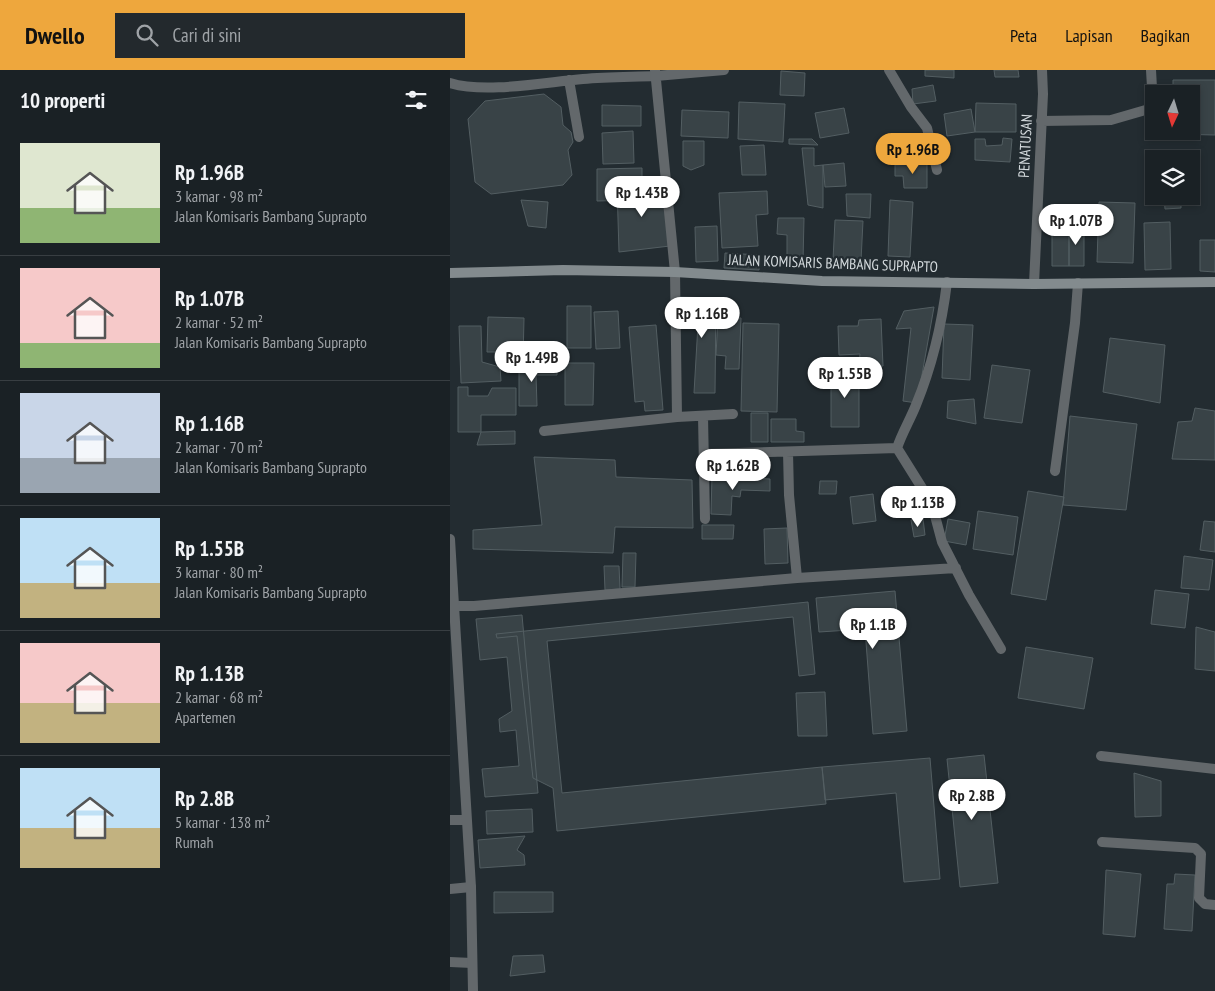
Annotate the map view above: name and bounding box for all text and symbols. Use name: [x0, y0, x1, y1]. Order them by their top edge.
search box: [115, 13, 465, 58]
text: Dwello: [25, 20, 85, 51]
icon: search: [133, 21, 161, 49]
text: Cari di sini: [173, 23, 241, 47]
text: Peta: [1010, 24, 1037, 47]
text: Lapisan: [1065, 24, 1113, 47]
text: Bagikan: [1141, 24, 1190, 47]
north arrow: [1145, 85, 1200, 140]
map controls: [1145, 85, 1200, 205]
icon: filters: [402, 86, 430, 114]
text: 10 properti: [20, 87, 105, 114]
street label: PENATUSAN: [1014, 114, 1036, 178]
pin: Rp 1.96B: [861, 132, 965, 175]
text: Rp 1.96B: [887, 139, 939, 159]
button: layers: [1145, 150, 1200, 205]
text: Rp 1.96B: [175, 159, 244, 186]
icon: home: [60, 163, 120, 223]
pin: Rp 1.43B: [590, 176, 694, 218]
text: Rp 1.43B: [616, 182, 668, 202]
text: 3 kamar · 98 m²: [175, 186, 263, 206]
pin: Rp 1.07B: [1024, 204, 1128, 246]
text: Jalan Komisaris Bambang Suprapto: [175, 206, 367, 226]
text: Rp 1.07B: [1050, 210, 1102, 230]
street label: JALAN KOMISARIS BAMBANG SUPRAPTO: [727, 250, 938, 276]
text: Rp 1.07B: [175, 285, 244, 312]
icon: home: [60, 288, 120, 348]
pin: Rp 1.16B: [650, 296, 754, 339]
text: Rp 1.16B: [676, 303, 728, 323]
text: 2 kamar · 52 m²: [175, 312, 263, 332]
text: Jalan Komisaris Bambang Suprapto: [175, 332, 367, 352]
pin: Rp 1.49B: [480, 340, 584, 383]
text: Rp 1.49B: [506, 347, 558, 367]
pin: Rp 1.55B: [793, 356, 897, 399]
text: Rp 1.55B: [819, 363, 871, 383]
text: Rp 1.16B: [175, 410, 244, 437]
icon: home: [60, 413, 120, 473]
text: 2 kamar · 70 m²: [175, 437, 263, 457]
pin: Rp 1.62B: [681, 448, 785, 491]
text: Rp 1.62B: [707, 455, 759, 475]
text: Jalan Komisaris Bambang Suprapto: [175, 457, 367, 477]
pin: Rp 1.13B: [866, 486, 970, 528]
text: Rp 1.13B: [892, 492, 944, 512]
text: Rp 1.55B: [175, 535, 244, 562]
icon: home: [60, 538, 120, 598]
text: 3 kamar · 80 m²: [175, 562, 263, 582]
text: Jalan Komisaris Bambang Suprapto: [175, 582, 367, 602]
pin: Rp 1.1B: [827, 608, 919, 650]
text: Rp 1.1B: [850, 614, 896, 634]
text: Rp 1.13B: [175, 660, 244, 687]
icon: home: [60, 663, 120, 723]
text: 2 kamar · 68 m²: [175, 687, 263, 707]
text: Apartemen: [175, 707, 236, 727]
pin: Rp 2.8B: [926, 778, 1018, 821]
text: Rp 2.8B: [175, 785, 234, 812]
text: Rp 2.8B: [949, 785, 995, 805]
icon: home: [60, 788, 120, 848]
text: 5 kamar · 138 m²: [175, 812, 270, 832]
text: Rumah: [175, 832, 213, 852]

